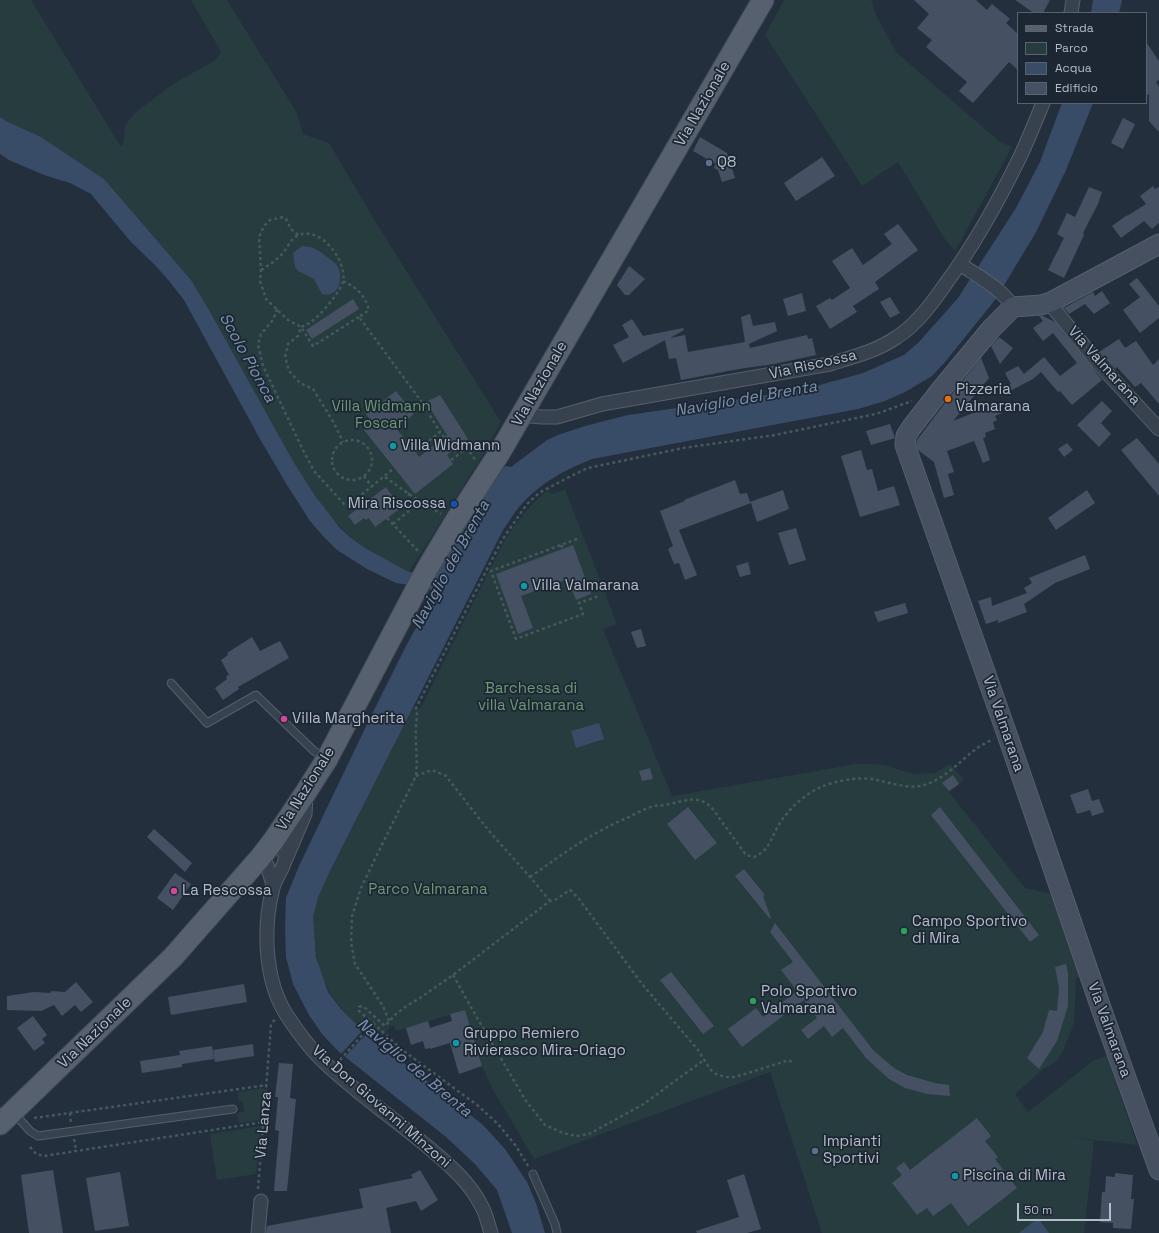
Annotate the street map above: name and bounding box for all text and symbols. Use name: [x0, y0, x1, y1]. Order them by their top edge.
legend: [1017, 12, 1147, 104]
text: Strada: [1055, 20, 1094, 36]
text: Parco: [1055, 40, 1088, 56]
street label: Via Nazionale: [671, 58, 735, 150]
text: Acqua: [1055, 60, 1092, 76]
text: Edificio: [1055, 80, 1098, 96]
place label: Q8: [717, 154, 736, 172]
marker: Q8: [704, 158, 714, 168]
water label: Scolo Pionca: [215, 310, 279, 406]
street label: Via Valmarana: [1064, 323, 1144, 409]
street label: Via Nazionale: [508, 338, 572, 430]
street label: Via Riscossa: [768, 346, 858, 384]
water label: Naviglio del Brenta: [674, 377, 818, 421]
place label: Pizzeria Valmarana: [956, 381, 1030, 416]
marker: Pizzeria Valmarana: [943, 394, 953, 404]
park label: Villa Widmann Foscari: [331, 398, 431, 433]
place label: Villa Widmann: [401, 437, 500, 455]
marker: Villa Widmann: [388, 441, 398, 451]
place label: Mira Riscossa: [348, 495, 446, 513]
water label: Naviglio del Brenta: [408, 497, 494, 633]
marker: Mira Riscossa: [449, 499, 459, 509]
place label: Villa Valmarana: [532, 577, 639, 595]
marker: Villa Valmarana: [519, 581, 529, 591]
street label: Via Valmarana: [978, 674, 1028, 774]
park label: Barchessa di villa Valmarana: [478, 680, 584, 715]
place label: Villa Margherita: [292, 710, 404, 728]
marker: Villa Margherita: [279, 714, 289, 724]
street label: Via Nazionale: [273, 744, 339, 834]
park label: Parco Valmarana: [368, 881, 488, 899]
place label: La Rescossa: [182, 882, 272, 900]
marker: La Rescossa: [169, 886, 179, 896]
place label: Campo Sportivo di Mira: [912, 913, 1027, 948]
marker: Campo Sportivo di Mira: [899, 926, 909, 936]
street label: Via Valmarana: [1083, 980, 1135, 1080]
place label: Polo Sportivo Valmarana: [761, 983, 857, 1018]
street label: Via Nazionale: [55, 993, 135, 1073]
marker: Polo Sportivo Valmarana: [748, 996, 758, 1006]
water label: Naviglio del Brenta: [353, 1014, 475, 1122]
place label: Gruppo Remiero Rivierasco Mira-Oriago: [464, 1025, 626, 1060]
marker: Gruppo Remiero Rivierasco Mira-Oriago: [451, 1038, 461, 1048]
street label: Via Don Giovanni Minzoni: [308, 1042, 454, 1172]
street label: Via Lanza: [252, 1090, 276, 1160]
place label: Impianti Sportivi: [823, 1133, 881, 1168]
marker: Impianti Sportivi: [810, 1146, 820, 1156]
place label: Piscina di Mira: [963, 1167, 1066, 1185]
marker: Piscina di Mira: [950, 1171, 960, 1181]
scale bar: [1019, 1195, 1113, 1221]
text: 50 m: [1024, 1202, 1052, 1218]

